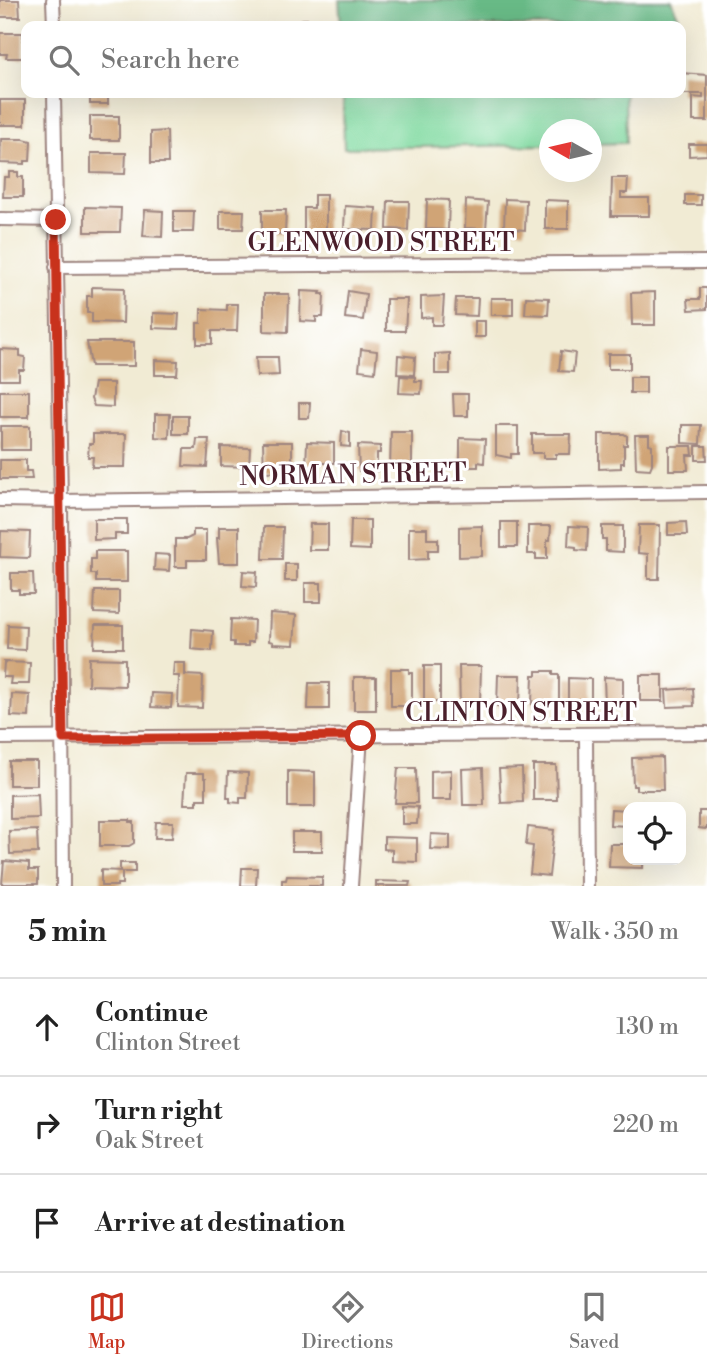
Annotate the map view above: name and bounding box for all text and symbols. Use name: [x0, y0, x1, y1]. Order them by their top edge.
search box: [21, 21, 686, 98]
icon: search: [45, 41, 83, 79]
text: Search here: [101, 44, 240, 76]
north arrow: [539, 119, 602, 182]
route end: [40, 204, 71, 235]
street label: GLENWOOD STREET: [247, 227, 515, 259]
street label: NORMAN STREET: [239, 457, 467, 493]
street label: CLINTON STREET: [405, 697, 637, 729]
route start: [345, 720, 376, 751]
map controls: [623, 802, 686, 865]
button: locate: [623, 802, 686, 865]
text: 5 min: [28, 913, 107, 951]
text: Walk · 350 m: [550, 918, 679, 946]
text: Continue: [95, 997, 208, 1029]
icon: ahead: [28, 1008, 66, 1046]
text: 130 m: [616, 1013, 679, 1041]
text: Clinton Street: [95, 1029, 241, 1057]
text: Turn right: [95, 1095, 223, 1127]
icon: right: [28, 1106, 66, 1144]
text: 220 m: [613, 1111, 679, 1139]
text: Oak Street: [95, 1127, 204, 1155]
icon: arrive: [28, 1204, 66, 1242]
text: Arrive at destination: [95, 1207, 345, 1239]
tab: Map: [88, 1288, 126, 1354]
tab: Directions: [302, 1288, 393, 1354]
tab: Saved: [569, 1288, 619, 1354]

